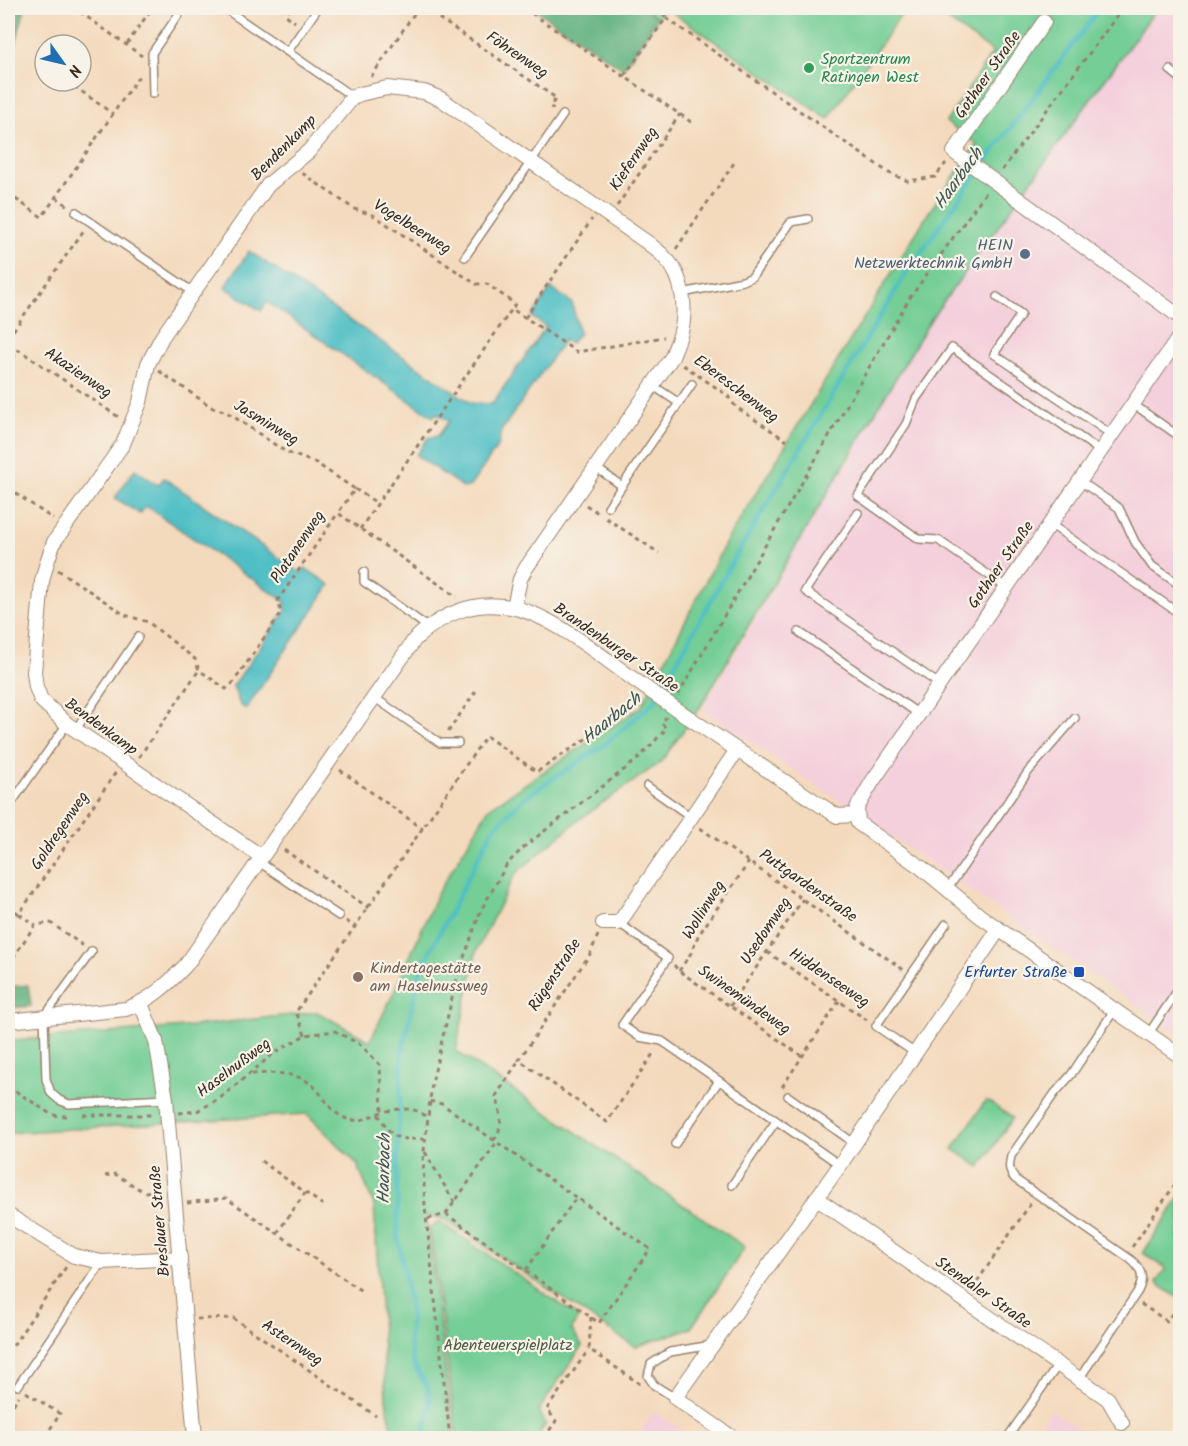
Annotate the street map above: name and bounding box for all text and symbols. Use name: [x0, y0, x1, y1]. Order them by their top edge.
street label: Föhrenweg: [481, 25, 553, 85]
street label: Gothaer Straße: [948, 26, 1028, 124]
north arrow: [33, 33, 93, 93]
place label: Sportzentrum Ratingen West: [821, 47, 920, 90]
text: N: [61, 59, 87, 82]
marker: Sportzentrum Ratingen West: [802, 61, 816, 75]
street label: Bendenkamp: [245, 109, 323, 187]
street label: Kiefernweg: [603, 122, 665, 196]
water label: Haarbach: [927, 141, 992, 216]
street label: Vogelbeerweg: [368, 193, 456, 261]
place label: HEIN Netzwerktechnik GmbH: [854, 233, 1013, 276]
marker: HEIN Netzwerktechnik GmbH: [1018, 247, 1032, 261]
street label: Akazienweg: [39, 341, 117, 405]
street label: Ebereschenweg: [688, 349, 784, 429]
street label: Jasminweg: [229, 394, 303, 452]
street label: Platanenweg: [264, 505, 332, 589]
street label: Gothaer Straße: [961, 516, 1041, 614]
street label: Brandenburger Straße: [548, 596, 684, 700]
water label: Haarbach: [575, 685, 650, 752]
street label: Bendenkamp: [59, 692, 143, 762]
street label: Goldregenweg: [24, 787, 96, 875]
street label: Puttgardenstraße: [754, 843, 862, 929]
street label: Wollinweg: [676, 876, 732, 944]
street label: Usedomweg: [734, 892, 798, 970]
street label: Rügenstraße: [522, 934, 588, 1016]
street label: Hiddenseeweg: [783, 942, 875, 1014]
place label: Kindertagestätte am Haselnussweg: [370, 956, 488, 999]
street label: Swinemündeweg: [692, 959, 796, 1041]
place label: Erfurter Straße: [964, 960, 1067, 985]
marker: Erfurter Straße: [1072, 965, 1086, 979]
marker: Kindertagestätte am Haselnussweg: [351, 970, 365, 984]
street label: Haselnußweg: [192, 1032, 276, 1104]
water label: Haarbach: [370, 1132, 400, 1204]
street label: Breslauer Straße: [143, 1164, 177, 1278]
street label: Stendaler Straße: [930, 1250, 1036, 1336]
street label: Asternweg: [256, 1313, 328, 1373]
park label: Abenteuerspielplatz: [443, 1333, 573, 1358]

